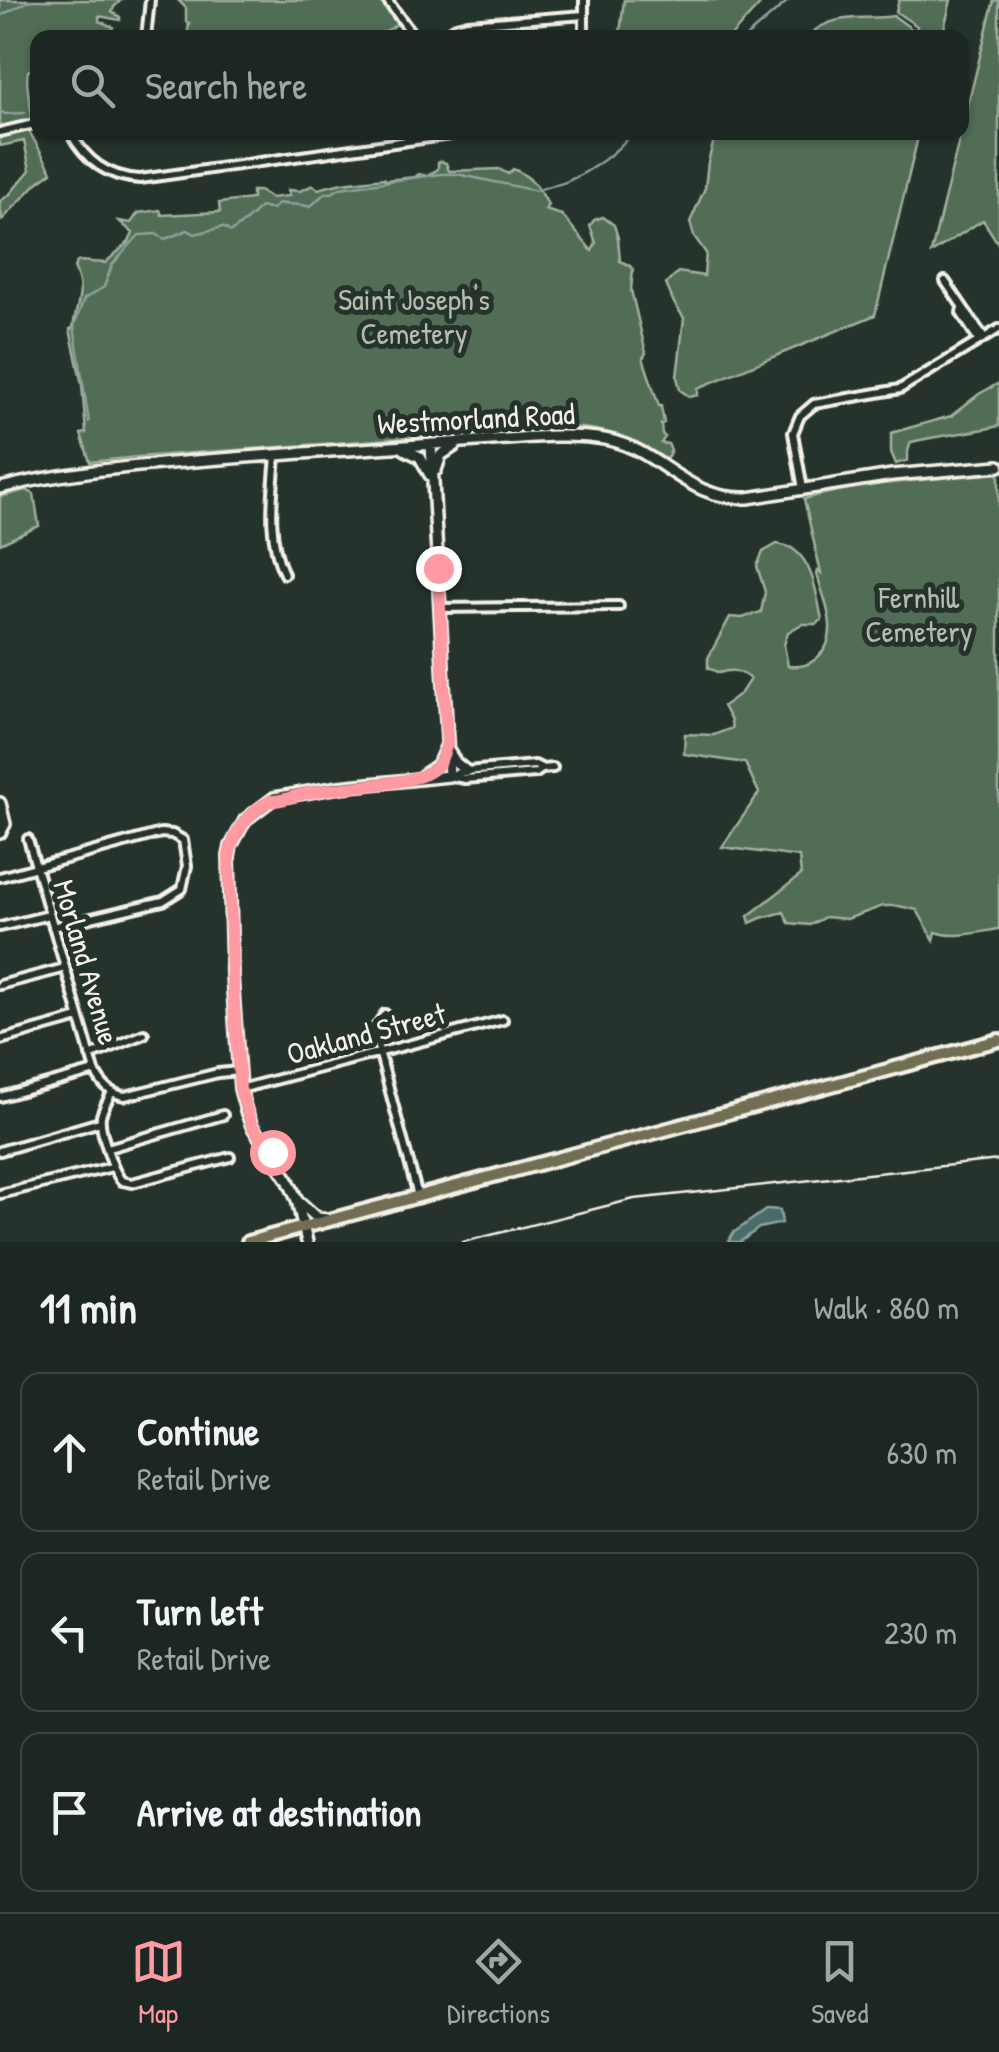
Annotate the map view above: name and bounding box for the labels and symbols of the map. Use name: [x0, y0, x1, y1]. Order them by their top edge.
park label: Saint Joseph's Cemetery: [338, 279, 490, 353]
street label: Westmorland Road: [376, 393, 576, 443]
route end: [416, 546, 462, 592]
park label: Fernhill Cemetery: [865, 577, 973, 651]
street label: Morland Avenue: [44, 875, 130, 1049]
street label: Oakland Street: [282, 992, 450, 1073]
route start: [250, 1130, 296, 1176]

